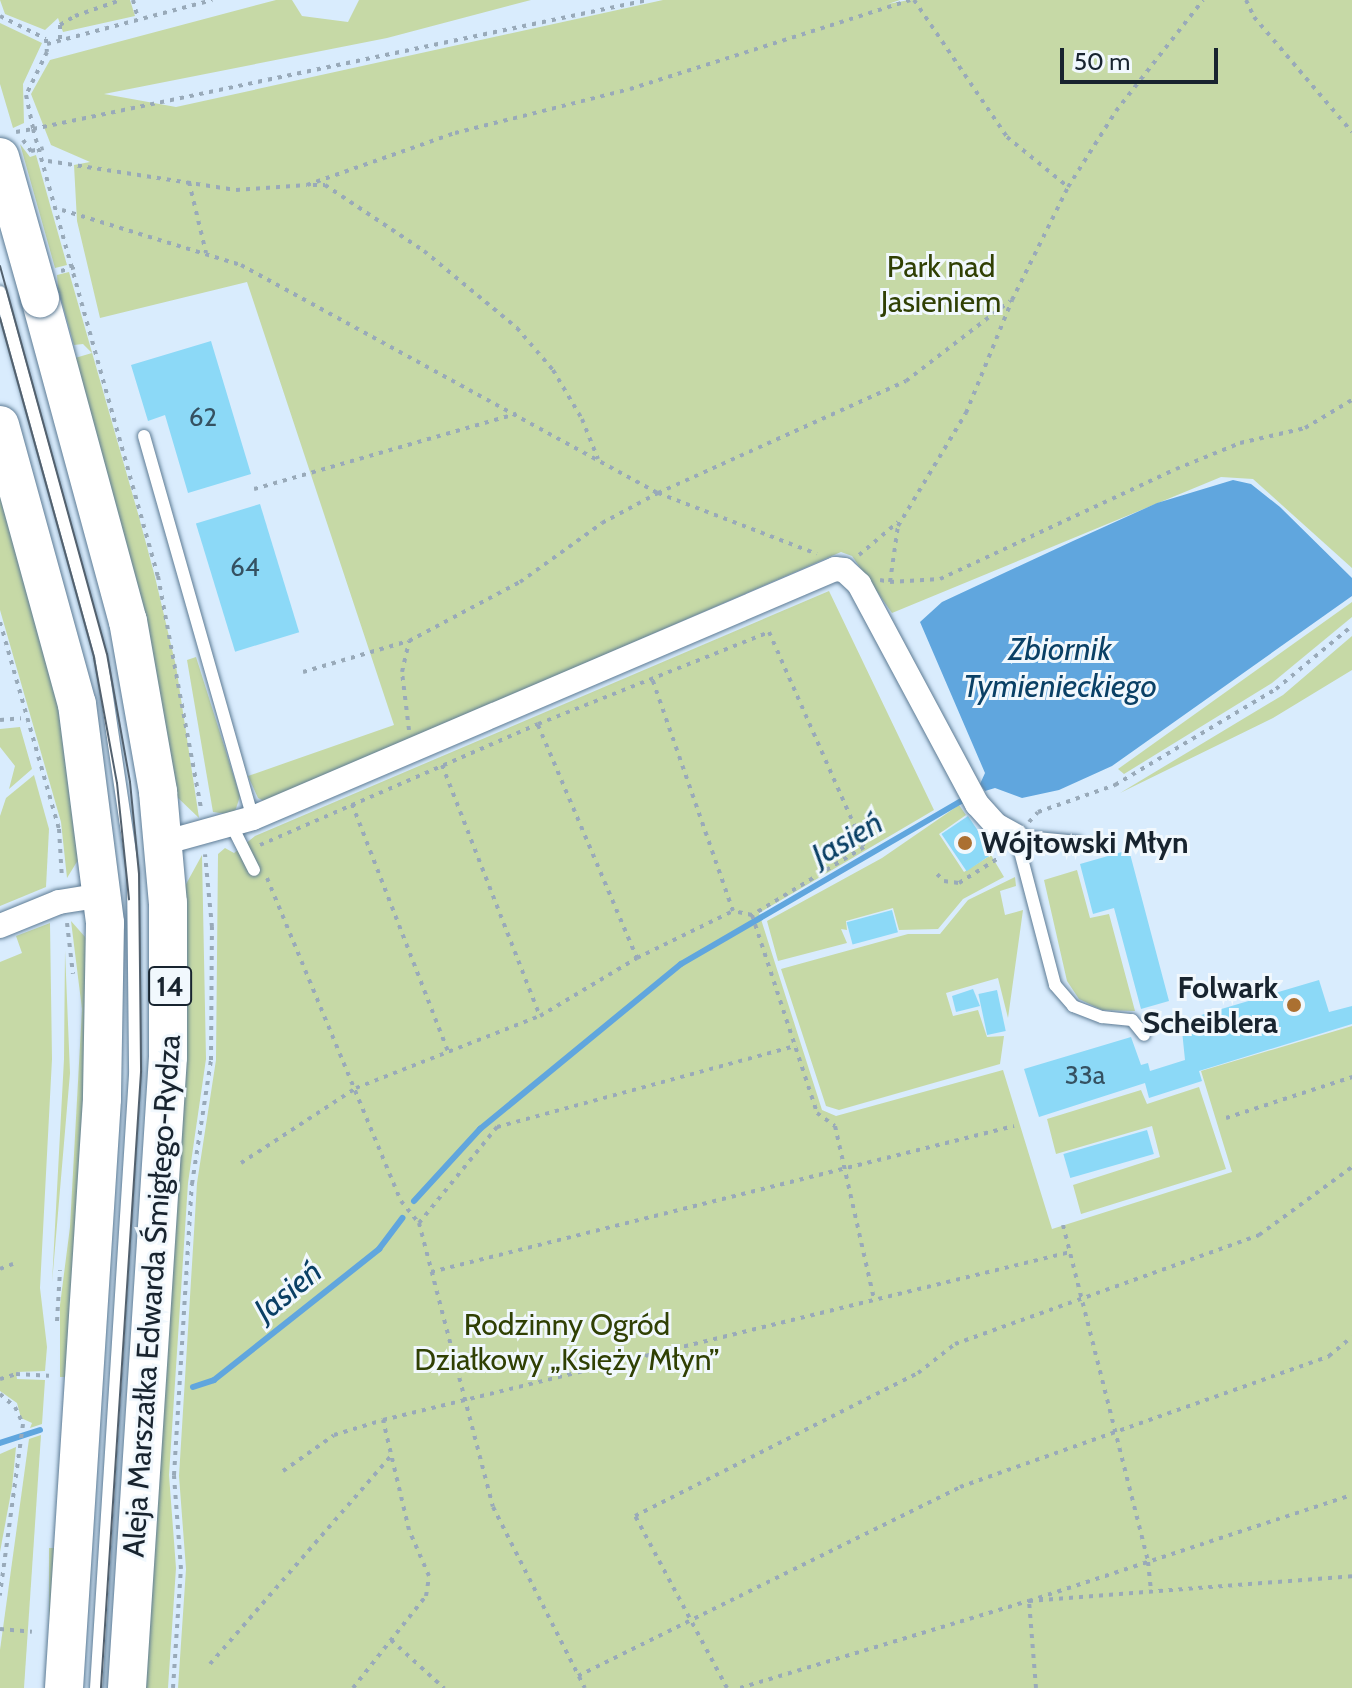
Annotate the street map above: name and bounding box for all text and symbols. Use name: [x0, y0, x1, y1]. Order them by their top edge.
scale bar: [1064, 32, 1222, 82]
text: 50 m: [1074, 47, 1130, 76]
park label: Park nad Jasieniem: [881, 249, 1001, 320]
house number: 62: [189, 402, 217, 434]
house number: 64: [230, 552, 260, 584]
water label: Zbiornik Tymienieckiego: [963, 631, 1157, 706]
water label: Jasień: [805, 803, 889, 875]
place label: Wójtowski Młyn: [981, 825, 1189, 861]
marker: Wójtowski Młyn: [956, 834, 974, 852]
road number: 14: [148, 962, 192, 1010]
place label: Folwark Scheiblera: [1143, 970, 1278, 1040]
marker: Folwark Scheiblera: [1285, 996, 1303, 1014]
street label: Aleja Marszałka Edwarda Śmigłego-Rydza: [116, 1033, 188, 1559]
house number: 33a: [1065, 1060, 1105, 1092]
water label: Jasień: [246, 1252, 330, 1330]
park label: Rodzinny Ogród Działkowy „Księży Młyn”: [414, 1307, 720, 1378]

